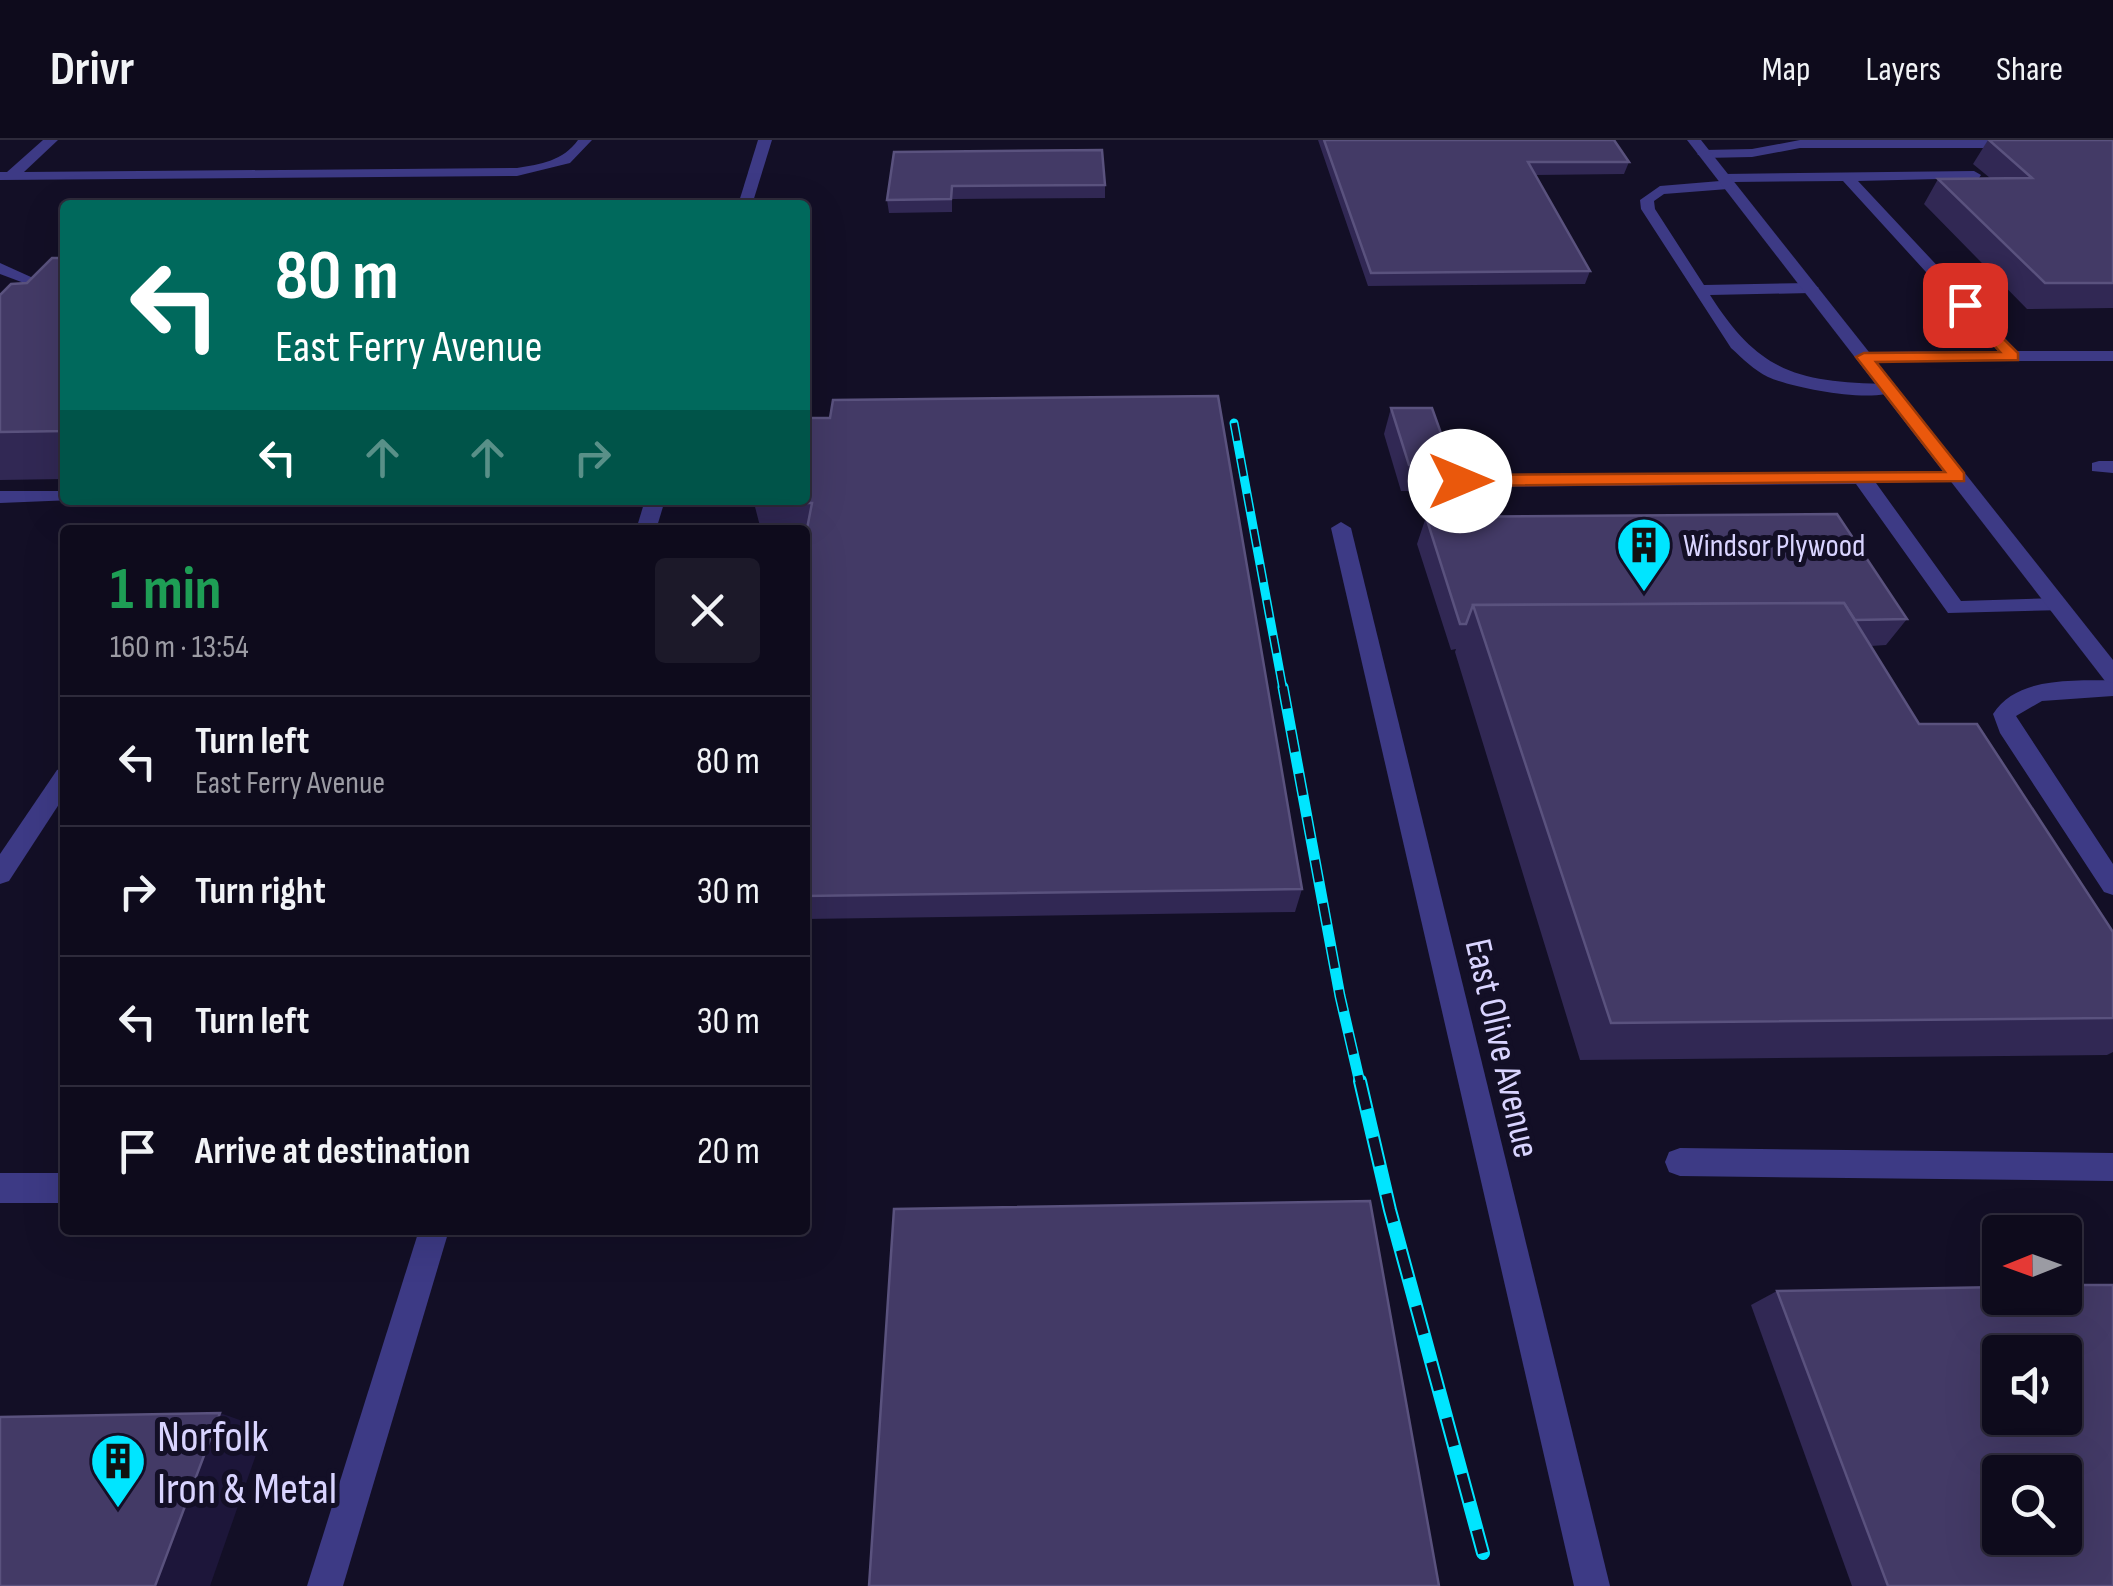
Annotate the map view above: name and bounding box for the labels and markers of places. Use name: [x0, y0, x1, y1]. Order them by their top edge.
pin: [1923, 263, 2008, 348]
building icon: Windsor Plywood: [1614, 515, 1674, 594]
place label: Windsor Plywood: [1683, 527, 1865, 566]
place label: Norfolk Iron & Metal: [157, 1410, 337, 1517]
building icon: Norfolk Iron & Metal: [88, 1431, 148, 1510]

